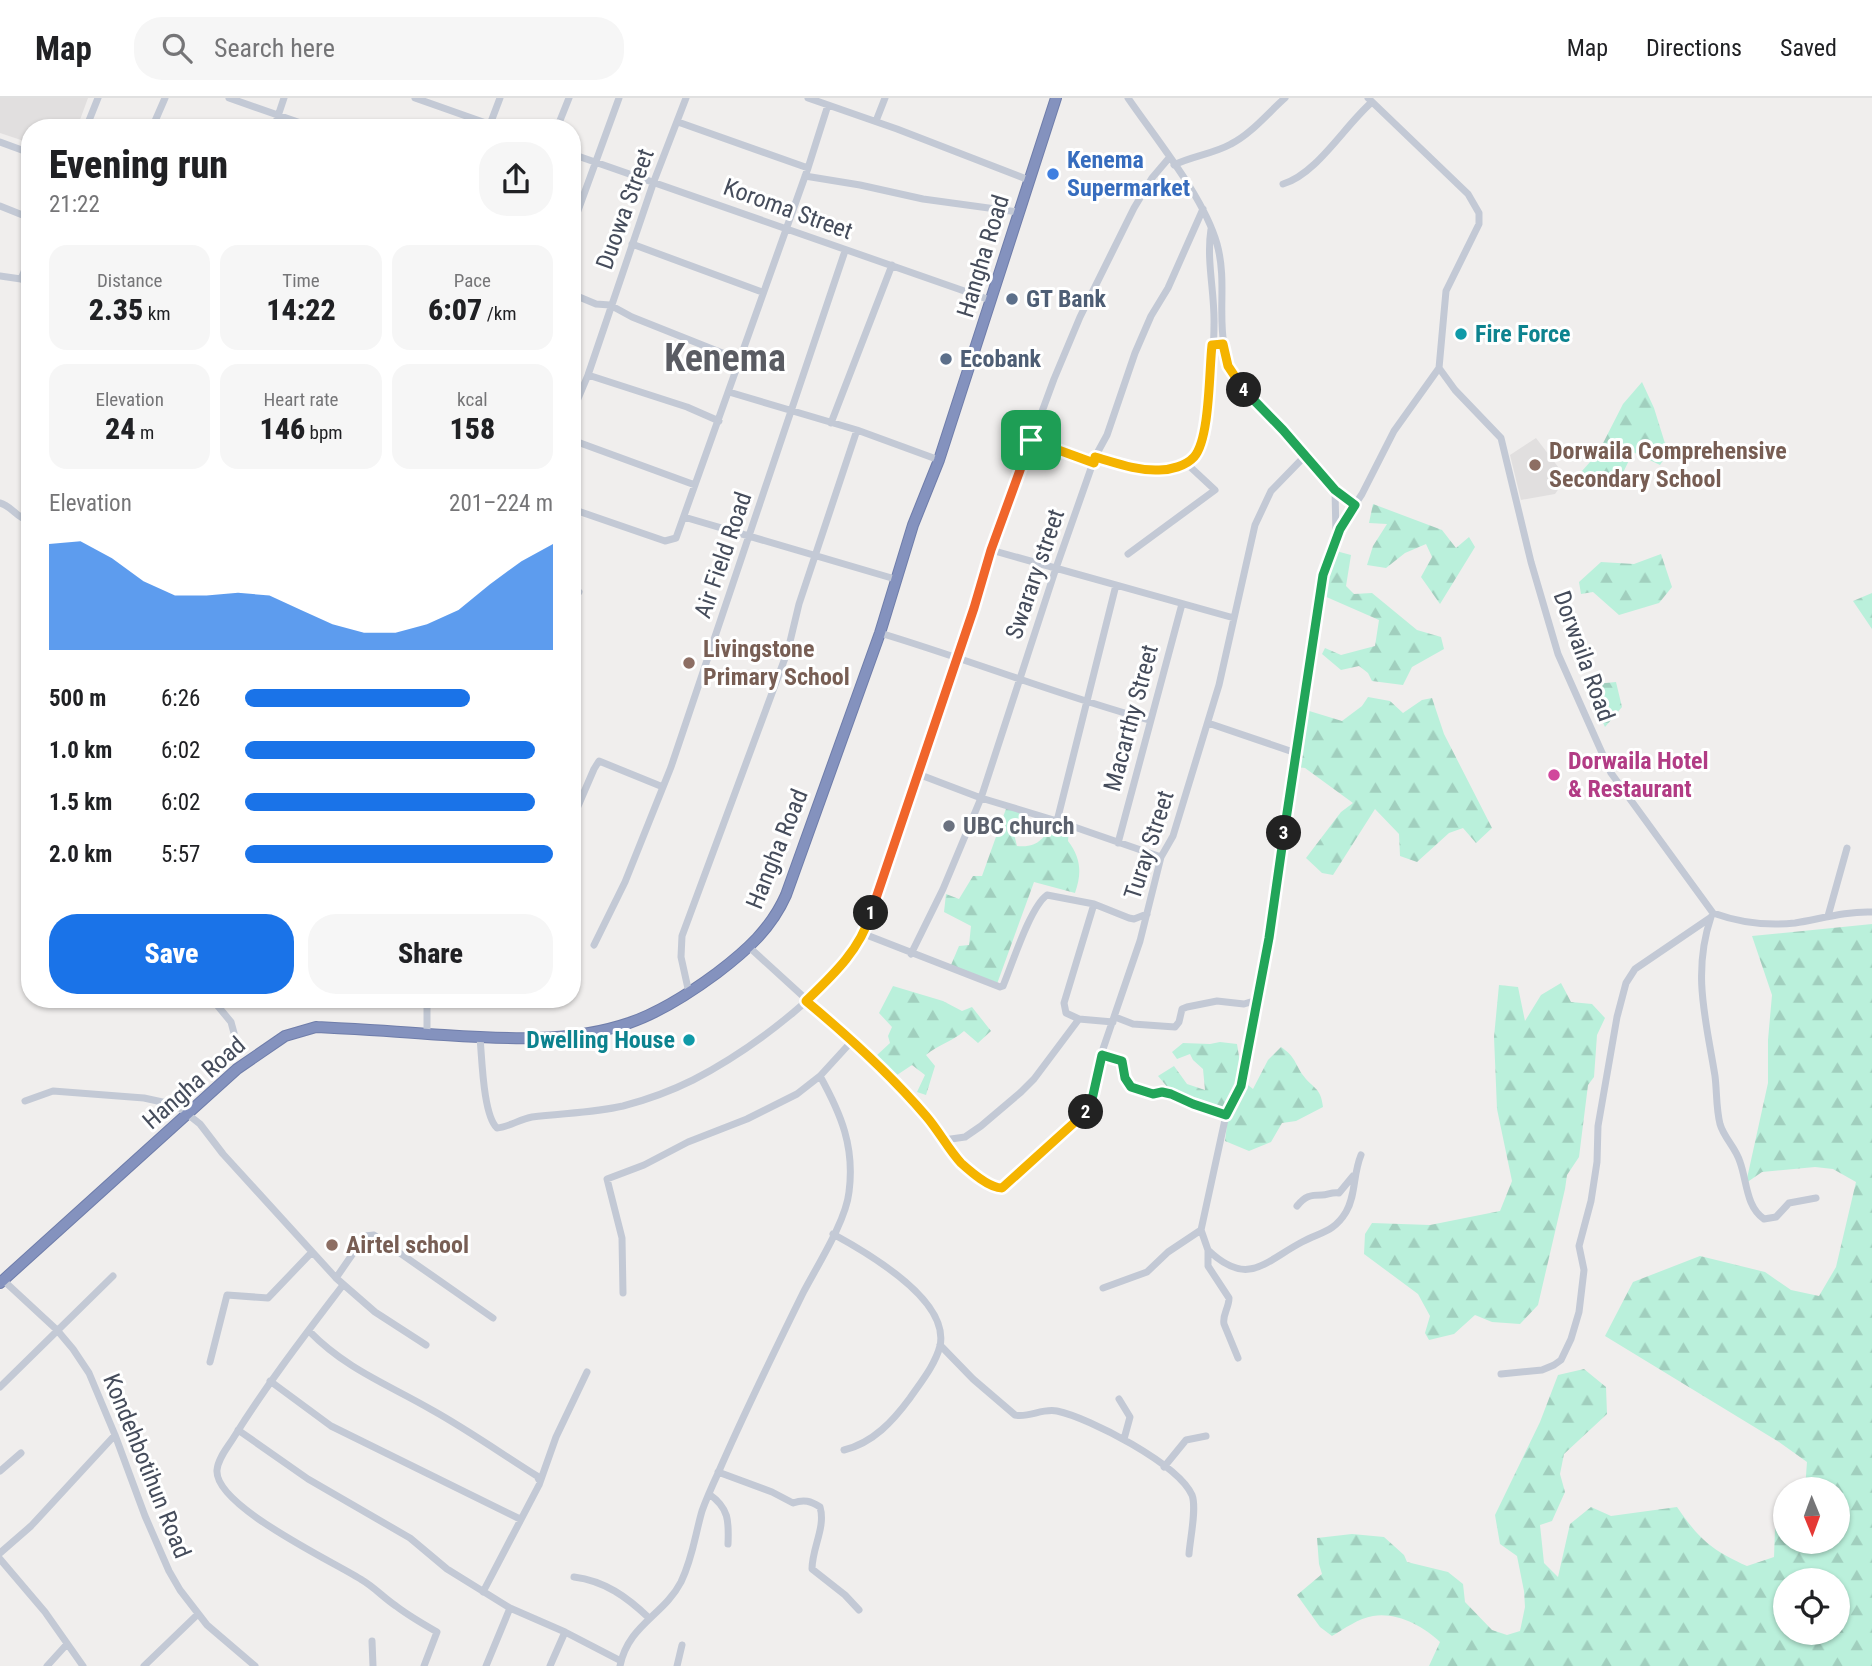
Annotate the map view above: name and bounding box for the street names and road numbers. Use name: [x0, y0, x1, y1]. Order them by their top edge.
street label: Duowa Street: [590, 145, 660, 273]
street label: Koroma Street: [720, 173, 856, 245]
street label: Hangha Road: [951, 191, 1015, 321]
street label: Air Field Road: [688, 488, 758, 622]
street label: Swarary street: [1000, 505, 1070, 643]
street label: Dorwaila Road: [1547, 587, 1621, 725]
street label: Macarthy Street: [1098, 642, 1164, 794]
street label: Hangha Road: [740, 785, 814, 913]
street label: Turay Street: [1118, 787, 1180, 903]
street label: Hangha Road: [137, 1031, 251, 1135]
street label: Kondehbotihun Road: [97, 1370, 197, 1562]

